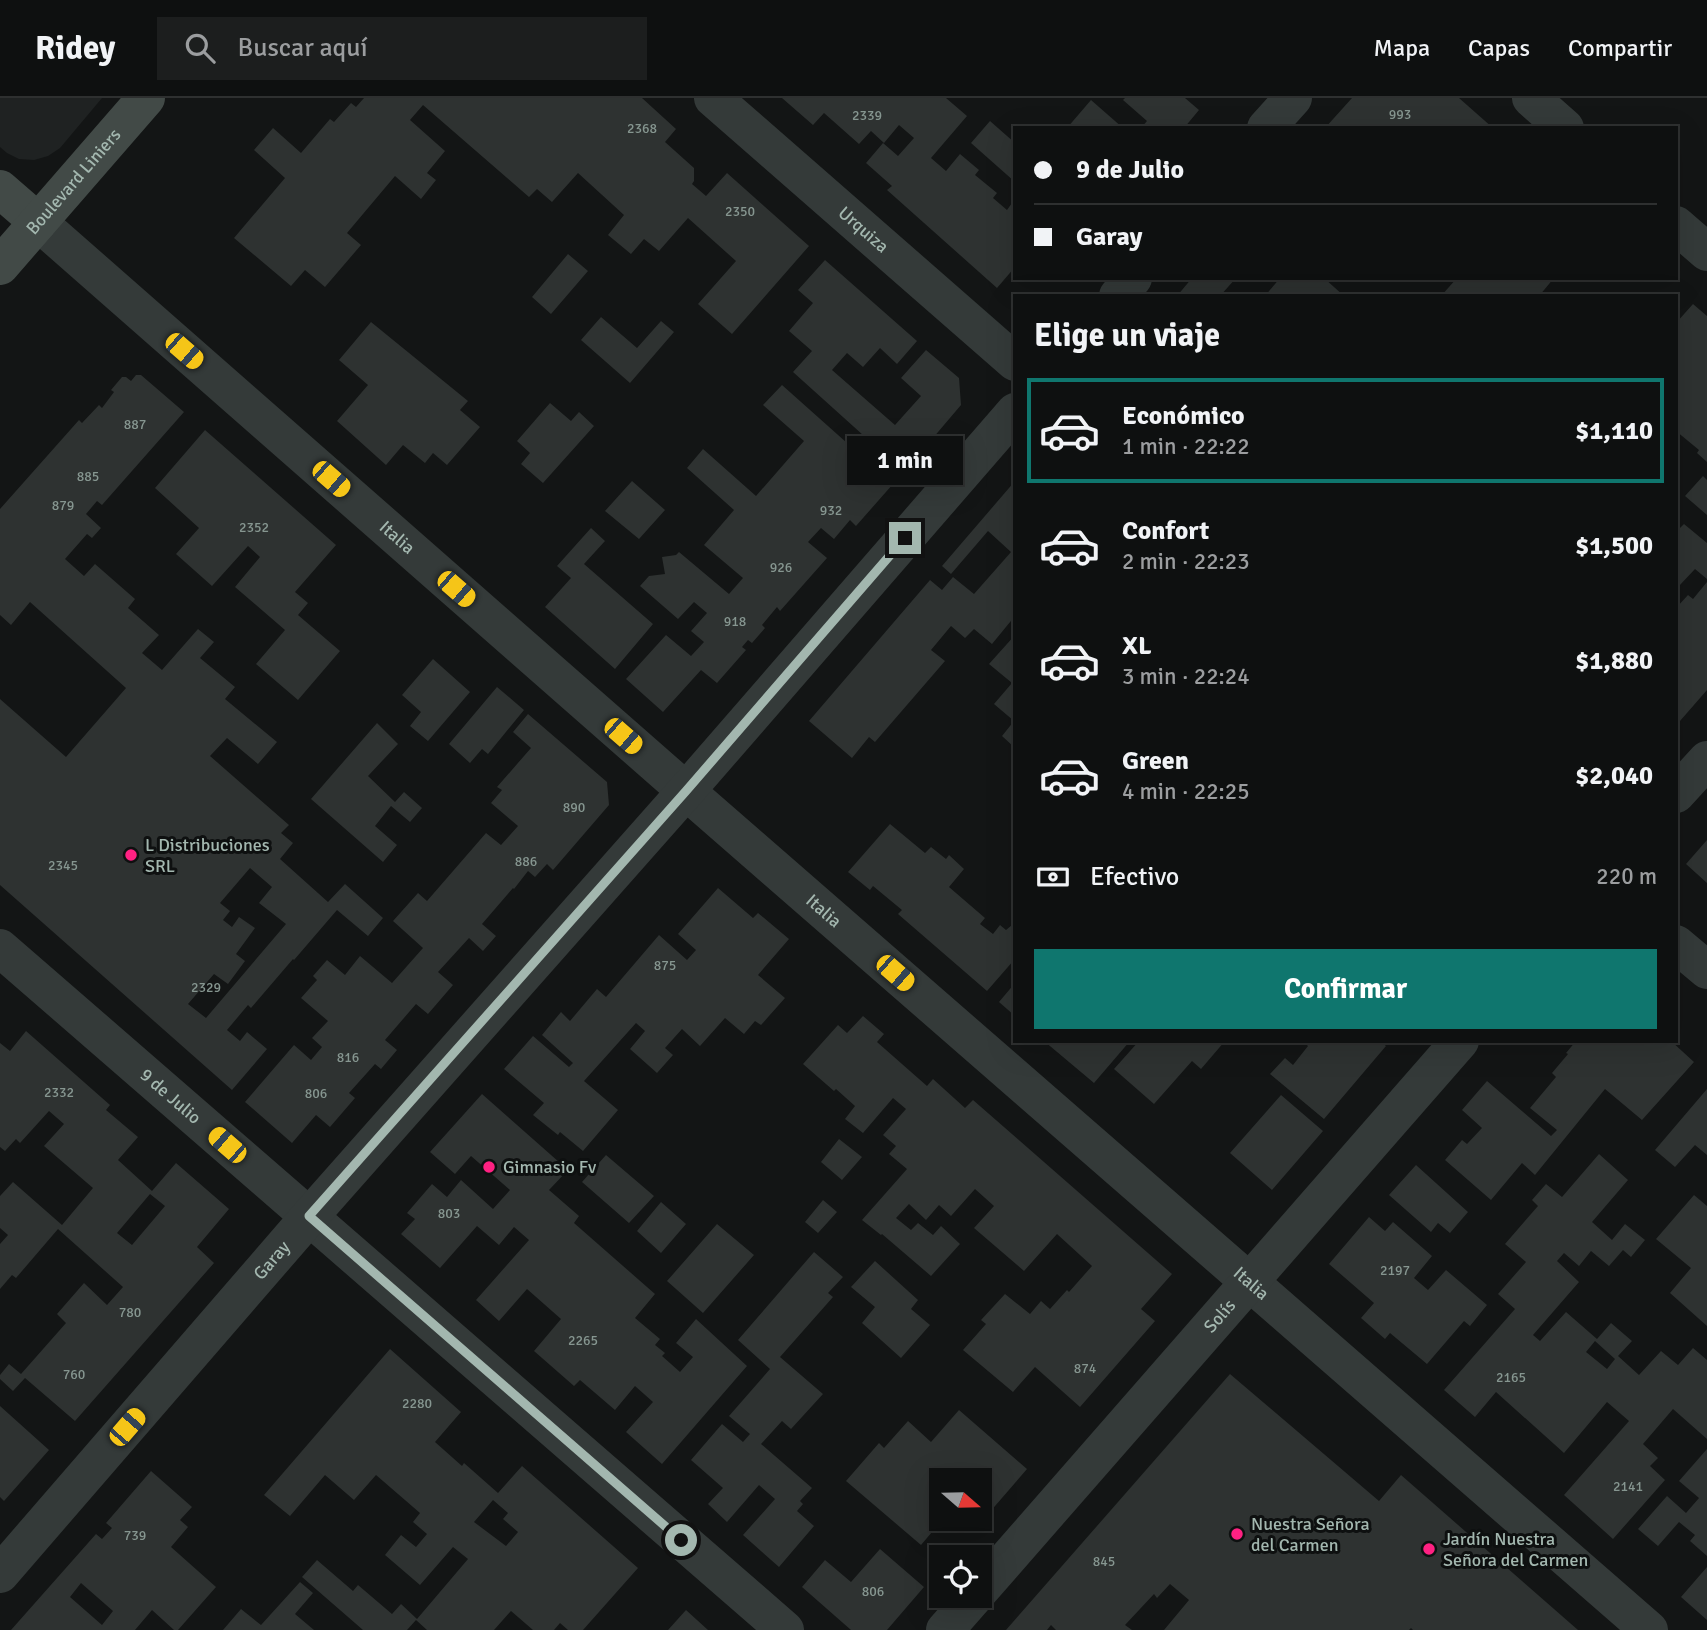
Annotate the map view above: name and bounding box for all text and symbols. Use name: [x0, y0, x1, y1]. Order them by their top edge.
search box: [157, 17, 647, 80]
text: Ridey: [35, 28, 115, 69]
icon: search: [181, 29, 219, 67]
text: Buscar aquí: [237, 32, 368, 64]
text: Mapa: [1374, 33, 1430, 63]
text: Capas: [1468, 33, 1530, 63]
text: Compartir: [1568, 33, 1672, 63]
house number: 993: [1389, 106, 1411, 123]
house number: 2339: [852, 107, 882, 124]
house number: 2368: [627, 120, 657, 137]
street label: Boulevard Liniers: [21, 124, 126, 239]
text: 9 de Julio: [1076, 154, 1184, 186]
street label: Urquiza: [834, 202, 893, 258]
house number: 2350: [725, 203, 755, 220]
text: Garay: [1076, 221, 1142, 253]
text: Elige un viaje: [1034, 316, 1220, 355]
car: [162, 329, 207, 373]
icon: car: [1038, 399, 1101, 462]
text: Económico: [1122, 400, 1245, 432]
text: $1,110: [1575, 415, 1653, 447]
house number: 887: [124, 416, 146, 433]
text: 1 min · 22:22: [1122, 432, 1250, 461]
callout: 1 min: [847, 436, 963, 486]
text: 1 min: [877, 446, 933, 475]
car: [309, 457, 354, 501]
house number: 885: [77, 468, 99, 485]
house number: 879: [52, 497, 74, 514]
house number: 932: [820, 502, 842, 519]
icon: car: [1038, 514, 1101, 577]
text: Confort: [1122, 515, 1209, 547]
street label: Italia: [375, 516, 419, 559]
house number: 2352: [239, 519, 269, 536]
route end: [889, 522, 921, 554]
text: $1,500: [1575, 530, 1653, 562]
text: 2 min · 22:23: [1122, 547, 1250, 576]
house number: 926: [770, 559, 792, 576]
car: [434, 567, 479, 611]
house number: 918: [724, 613, 746, 630]
icon: car: [1038, 629, 1101, 692]
text: XL: [1122, 630, 1152, 662]
text: $1,880: [1575, 645, 1653, 677]
text: 3 min · 22:24: [1122, 662, 1250, 691]
car: [601, 714, 646, 758]
icon: car: [1038, 744, 1101, 807]
text: Green: [1122, 745, 1189, 777]
text: $2,040: [1575, 760, 1653, 792]
text: 4 min · 22:25: [1122, 777, 1250, 806]
house number: 890: [563, 799, 585, 816]
place label: L Distribuciones SRL: [145, 834, 270, 877]
marker: L Distribuciones SRL: [123, 847, 139, 863]
house number: 886: [515, 853, 537, 870]
house number: 2345: [48, 857, 78, 874]
icon: cash: [1034, 858, 1072, 896]
text: Efectivo: [1090, 861, 1179, 893]
text: 220 m: [1596, 862, 1657, 891]
street label: Italia: [801, 890, 846, 932]
button: Confirmar: [1034, 949, 1657, 1029]
car: [873, 951, 918, 995]
house number: 875: [654, 957, 676, 974]
house number: 2329: [191, 979, 221, 996]
house number: 816: [337, 1049, 359, 1066]
street label: 9 de Julio: [136, 1064, 206, 1129]
house number: 2332: [44, 1084, 74, 1101]
house number: 806: [305, 1085, 327, 1102]
car: [205, 1123, 250, 1167]
place label: Gimnasio Fv: [503, 1156, 597, 1178]
marker: Gimnasio Fv: [481, 1159, 497, 1175]
house number: 803: [438, 1205, 460, 1222]
street label: Garay: [249, 1236, 295, 1284]
street label: Italia: [1229, 1262, 1274, 1305]
house number: 2197: [1380, 1262, 1410, 1279]
street label: Solís: [1199, 1295, 1240, 1337]
house number: 780: [119, 1304, 141, 1321]
house number: 2265: [568, 1332, 598, 1349]
house number: 874: [1074, 1360, 1097, 1377]
house number: 760: [63, 1366, 85, 1383]
house number: 2165: [1496, 1369, 1526, 1386]
house number: 2280: [402, 1395, 432, 1412]
car: [106, 1404, 149, 1450]
north arrow: [929, 1468, 992, 1531]
map controls: [929, 1468, 992, 1608]
house number: 2141: [1613, 1478, 1643, 1495]
place label: Nuestra Señora del Carmen: [1251, 1513, 1370, 1556]
route start: [665, 1524, 697, 1556]
marker: Nuestra Señora del Carmen: [1229, 1526, 1245, 1542]
house number: 739: [124, 1527, 146, 1544]
place label: Jardín Nuestra Señora del Carmen: [1443, 1528, 1588, 1571]
marker: Jardín Nuestra Señora del Carmen: [1421, 1541, 1437, 1557]
button: locate: [929, 1545, 992, 1608]
house number: 845: [1093, 1553, 1115, 1570]
house number: 806: [862, 1583, 884, 1600]

